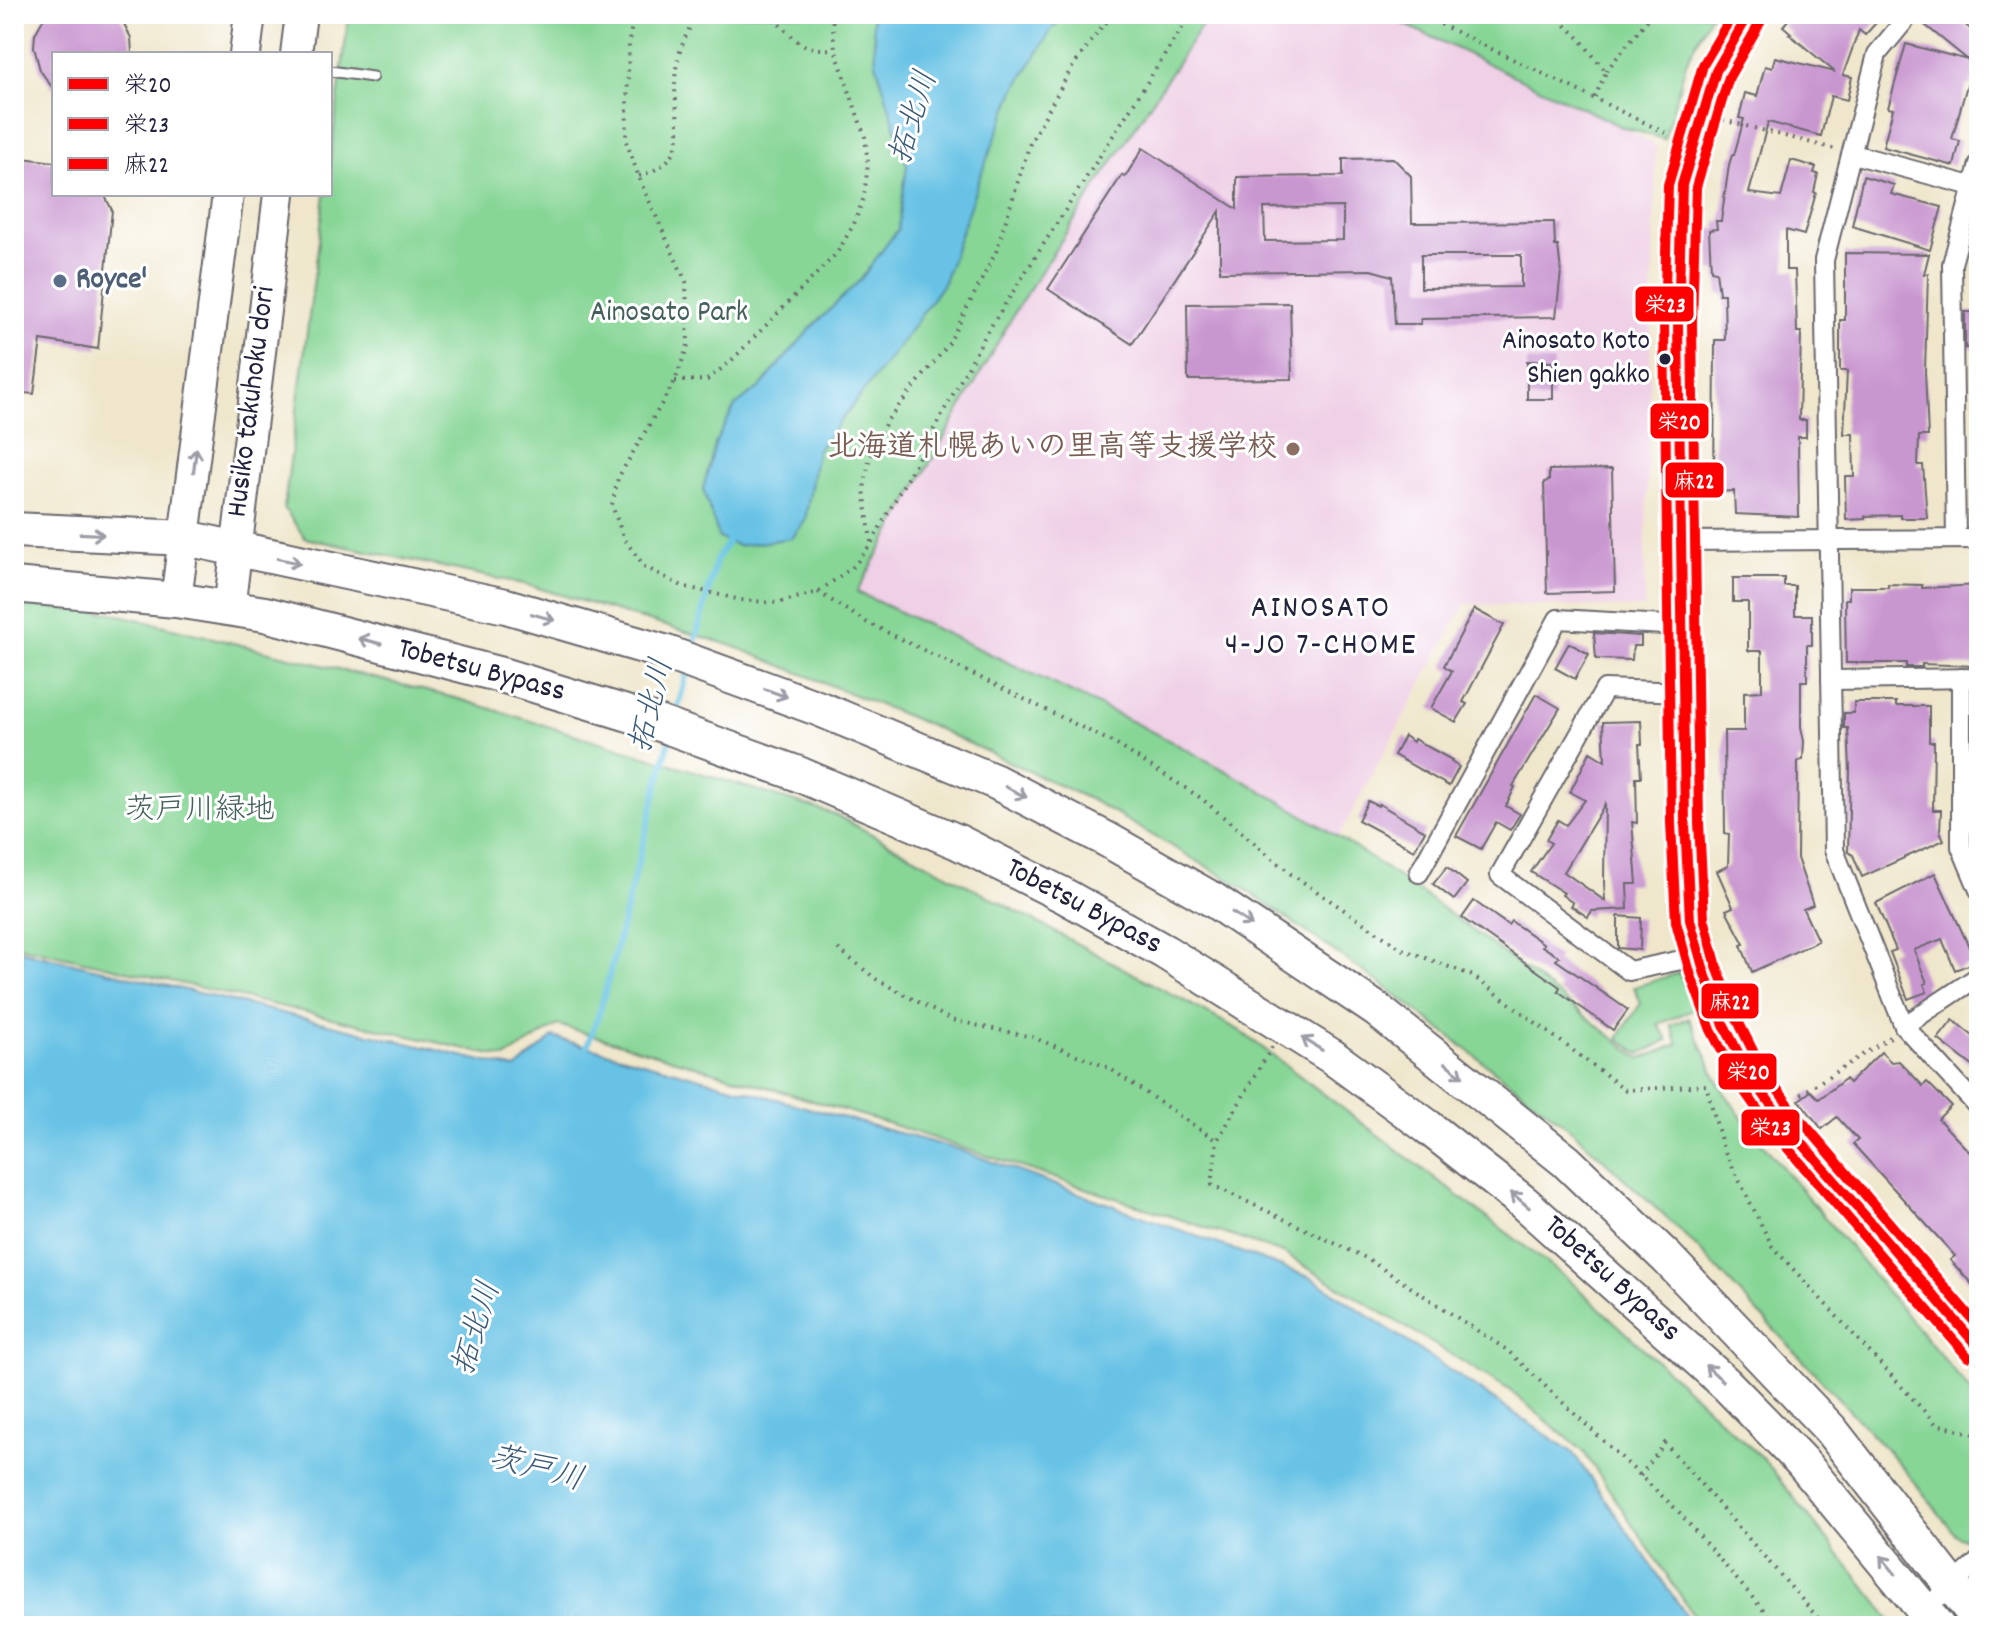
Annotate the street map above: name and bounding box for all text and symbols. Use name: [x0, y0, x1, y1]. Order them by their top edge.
legend: [52, 52, 332, 196]
water label: 拓北川: [880, 65, 952, 171]
text: 栄20: [124, 70, 172, 104]
text: 栄23: [124, 110, 169, 144]
text: 麻22: [124, 150, 169, 184]
place label: Royce': [76, 260, 147, 303]
marker: Royce': [51, 272, 69, 290]
street label: Husiko takuhoku dori: [217, 284, 289, 520]
line badge: 栄23: [1634, 285, 1695, 323]
text: 栄23: [1644, 292, 1686, 323]
park label: Ainosato Park: [590, 293, 748, 336]
place label: Ainosato Koto Shien gakko: [1502, 323, 1650, 397]
marker: Ainosato Koto Shien gakko: [1657, 351, 1673, 367]
line badge: 栄20: [1649, 402, 1710, 440]
text: 栄20: [1657, 409, 1701, 440]
place label: 北海道札幌あいの里高等支援学校: [827, 428, 1277, 471]
marker: 北海道札幌あいの里高等支援学校: [1284, 440, 1302, 458]
one-way arrow: [188, 447, 203, 474]
line badge: 麻22: [1664, 461, 1725, 499]
text: 麻22: [1673, 468, 1715, 499]
one-way arrow: [78, 526, 105, 541]
one-way arrow: [276, 554, 302, 569]
district label: AINOSATO 4-JO 7-CHOME: [1225, 587, 1417, 670]
one-way arrow: [530, 610, 556, 625]
street label: Tobetsu Bypass: [392, 629, 570, 715]
one-way arrow: [358, 632, 383, 647]
water label: 拓北川: [620, 654, 688, 758]
one-way arrow: [763, 687, 788, 701]
one-way arrow: [1003, 785, 1027, 801]
park label: 茨戸川緑地: [125, 791, 275, 834]
street label: Tobetsu Bypass: [997, 849, 1169, 967]
one-way arrow: [1231, 911, 1253, 927]
line badge: 麻22: [1700, 982, 1760, 1020]
text: 麻22: [1709, 989, 1751, 1020]
one-way arrow: [1301, 1036, 1324, 1052]
line badge: 栄20: [1717, 1052, 1778, 1091]
text: 栄20: [1726, 1059, 1770, 1090]
one-way arrow: [1443, 1061, 1464, 1079]
line badge: 栄23: [1740, 1108, 1801, 1147]
text: 栄23: [1749, 1115, 1791, 1146]
one-way arrow: [1510, 1191, 1531, 1209]
street label: Tobetsu Bypass: [1533, 1207, 1689, 1353]
water label: 拓北川: [443, 1276, 515, 1382]
one-way arrow: [1704, 1363, 1724, 1382]
water label: 茨戸川: [484, 1436, 588, 1506]
one-way arrow: [1879, 1556, 1897, 1576]

